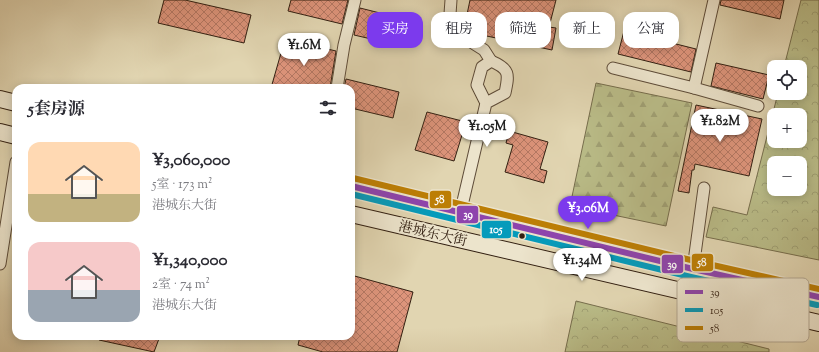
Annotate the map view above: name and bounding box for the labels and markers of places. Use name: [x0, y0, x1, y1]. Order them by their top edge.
pin: ¥1.6M: [276, 33, 332, 67]
pin: ¥1.82M: [687, 109, 753, 143]
pin: ¥1.05M: [454, 114, 520, 148]
pin: ¥3.06M: [555, 196, 621, 230]
unlabelled marker: [517, 231, 527, 241]
pin: ¥1.34M: [549, 248, 615, 282]

